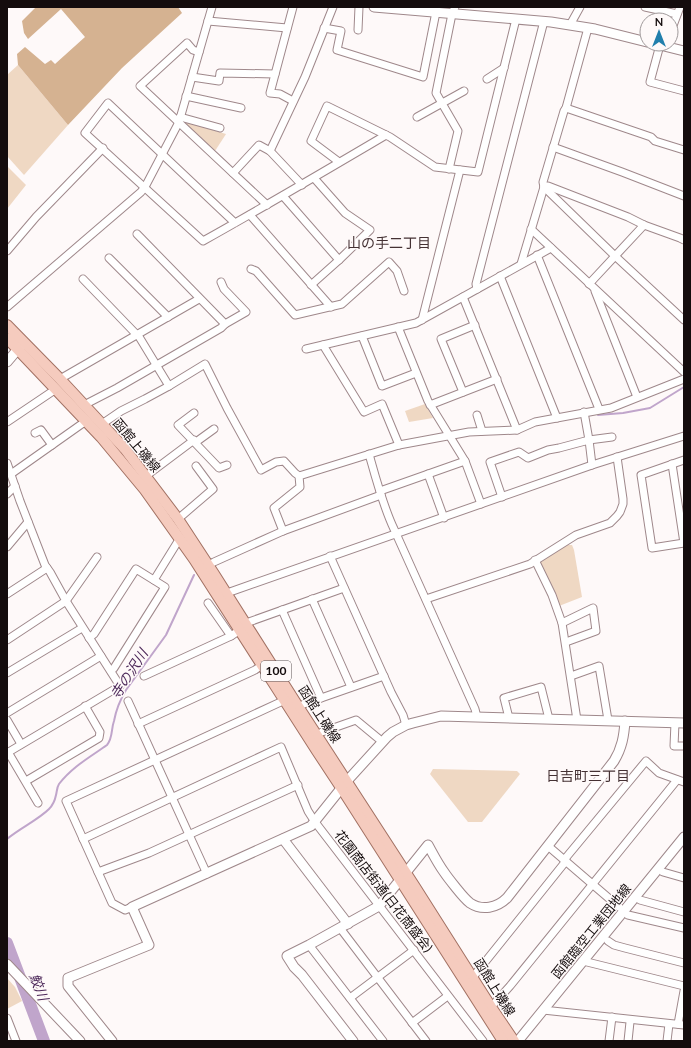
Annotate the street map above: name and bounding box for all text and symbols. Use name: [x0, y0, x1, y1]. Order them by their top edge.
north arrow: [639, 12, 679, 52]
text: N: [655, 15, 663, 28]
district label: 山の手二丁目: [347, 234, 431, 251]
street label: 函館上磯線: [110, 415, 164, 475]
water label: 寺の沢川: [106, 644, 152, 702]
road number: 100: [261, 661, 291, 681]
street label: 函館上磯線: [296, 682, 344, 746]
district label: 日吉町三丁目: [546, 767, 630, 784]
street label: 花園商店街通(日花商盛会): [332, 827, 436, 955]
street label: 函館臨空工業団地線: [548, 880, 634, 982]
street label: 函館上磯線: [471, 955, 519, 1019]
water label: 鮫川: [27, 971, 53, 1005]

